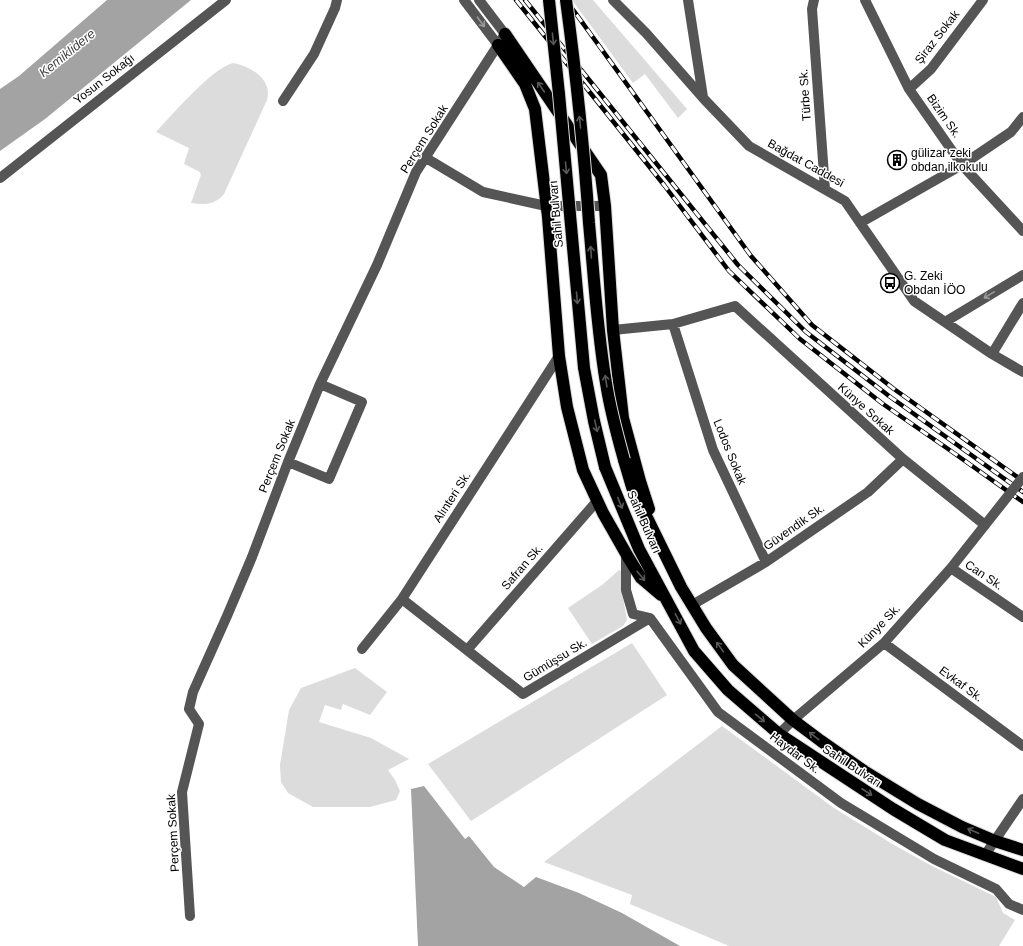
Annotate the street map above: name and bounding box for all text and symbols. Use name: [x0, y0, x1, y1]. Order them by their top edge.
street label: Şiraz Sokak: [912, 7, 963, 67]
one-way arrow: [477, 17, 485, 28]
water label: Kemiklidere: [36, 26, 98, 80]
one-way arrow: [549, 32, 557, 45]
street label: Yosun Sokağı: [71, 51, 137, 107]
street label: Türbe Sk.: [796, 69, 814, 121]
one-way arrow: [537, 82, 545, 93]
street label: Bizim Sk.: [924, 91, 964, 141]
street label: Perçem Sokak: [397, 101, 451, 176]
one-way arrow: [577, 116, 584, 129]
street label: Bağdat Caddesi: [765, 136, 847, 190]
place label: gülizar zeki obdan ilkokulu: [911, 146, 988, 174]
building icon: gülizar zeki obdan ilkokulu: [886, 149, 908, 171]
one-way arrow: [562, 161, 570, 174]
street label: Sahil Bulvarı: [546, 180, 566, 248]
one-way arrow: [588, 246, 595, 259]
place label: G. Zeki Obdan İÖO: [904, 269, 965, 297]
bus stop icon: G. Zeki Obdan İÖO: [879, 272, 901, 294]
one-way arrow: [574, 291, 581, 304]
one-way arrow: [984, 291, 995, 299]
one-way arrow: [602, 375, 610, 388]
street label: Künye Sokak: [835, 380, 898, 439]
street label: Perçem Sokak: [256, 416, 298, 495]
street label: Lodos Sokak: [711, 417, 750, 488]
one-way arrow: [592, 419, 600, 432]
street label: Alınteri Sk.: [430, 469, 474, 525]
street label: Sahil Bulvarı: [624, 488, 664, 556]
one-way arrow: [617, 497, 624, 509]
street label: Güvendik Sk.: [761, 501, 827, 553]
street label: Safran Sk.: [498, 541, 546, 593]
street label: Can Sk.: [962, 557, 1006, 593]
one-way arrow: [637, 571, 646, 581]
street label: Künye Sk.: [855, 601, 903, 651]
one-way arrow: [674, 613, 682, 625]
street label: Gümüşsu Sk.: [521, 635, 589, 685]
one-way arrow: [716, 642, 724, 653]
street label: Evkaf Sk.: [936, 663, 986, 705]
one-way arrow: [755, 713, 766, 722]
street label: Haydar Sk.: [767, 730, 823, 776]
one-way arrow: [809, 732, 820, 741]
street label: Sahil Bulvarı: [820, 742, 884, 790]
one-way arrow: [861, 788, 872, 796]
street label: Perçem Sokak: [164, 793, 182, 872]
one-way arrow: [968, 827, 980, 835]

